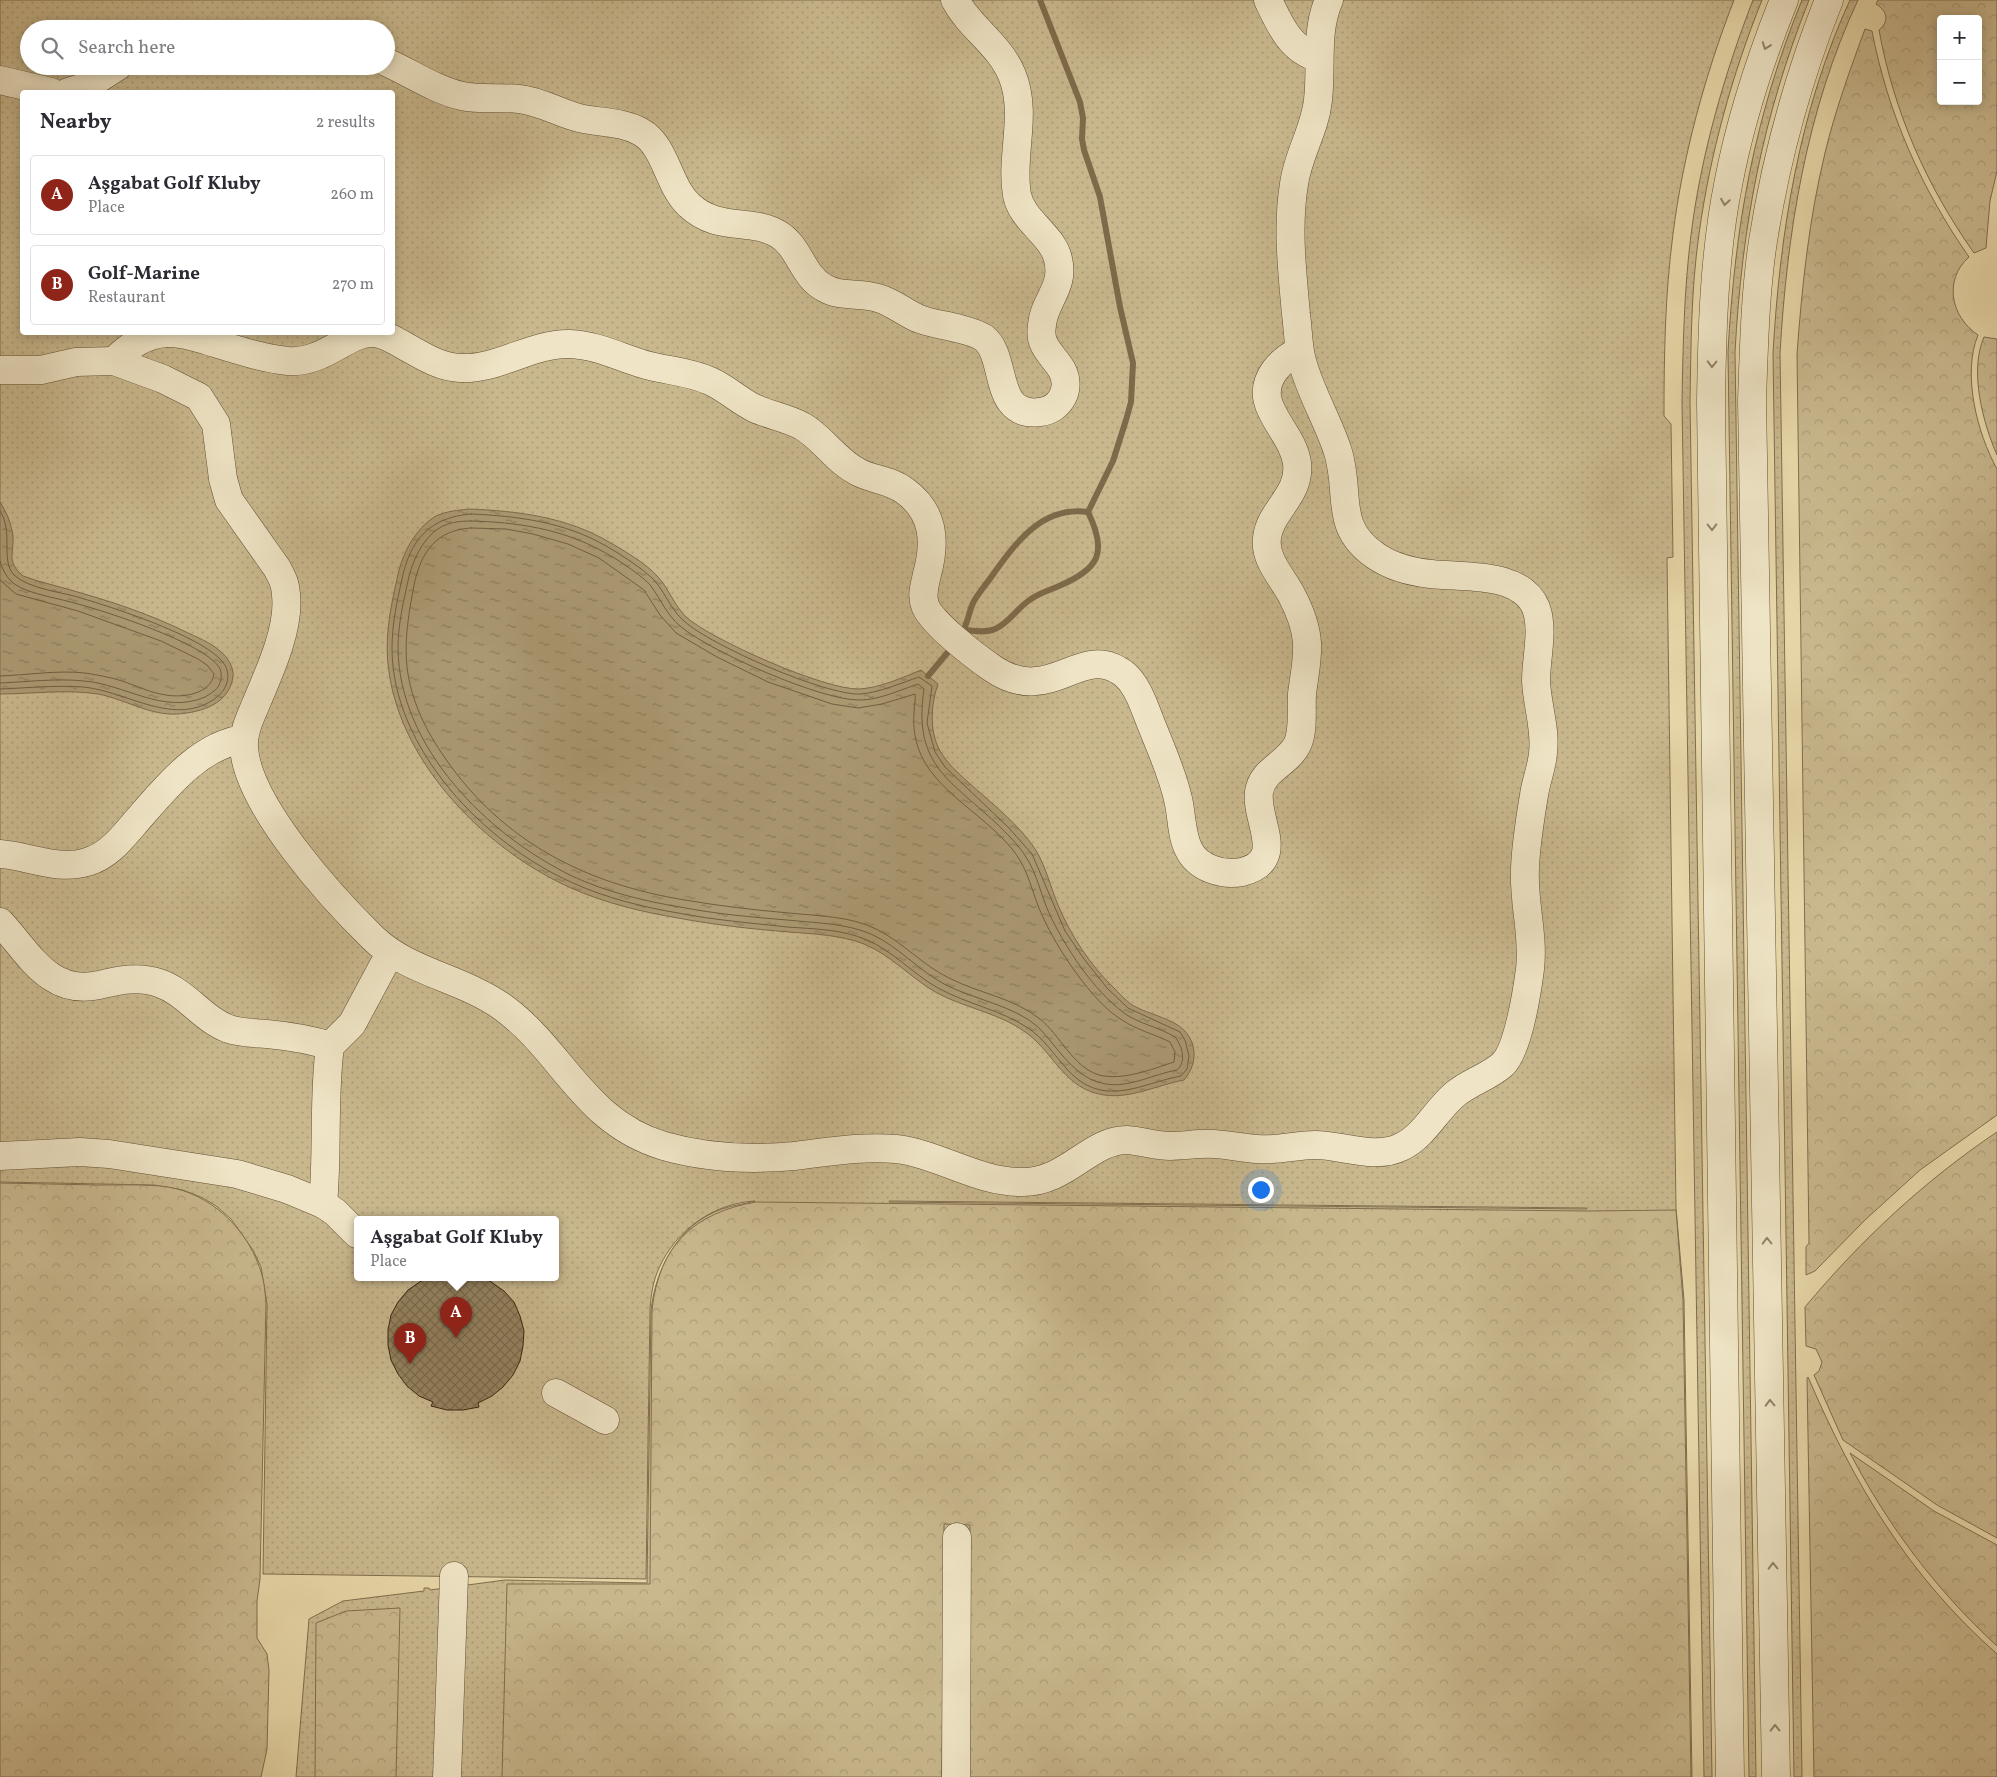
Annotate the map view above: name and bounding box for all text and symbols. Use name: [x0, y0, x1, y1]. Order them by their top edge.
map controls: [1937, 15, 1982, 105]
button: +: [1937, 15, 1982, 60]
search box: [20, 20, 395, 75]
icon: search: [38, 34, 66, 62]
text: Search here: [78, 35, 175, 61]
one-way arrow: [1762, 41, 1772, 49]
button: −: [1937, 60, 1982, 105]
text: Nearby: [40, 108, 111, 137]
text: 2 results: [316, 112, 375, 134]
text: Aşgabat Golf Kluby: [88, 171, 261, 197]
text: A: [51, 184, 63, 206]
text: 260 m: [330, 184, 374, 206]
text: Place: [88, 197, 125, 219]
one-way arrow: [1720, 199, 1731, 207]
text: Golf-Marine: [88, 261, 200, 287]
text: B: [52, 274, 62, 296]
text: 270 m: [332, 274, 374, 296]
text: Restaurant: [88, 287, 166, 309]
one-way arrow: [1706, 360, 1717, 368]
one-way arrow: [1707, 523, 1718, 531]
your location: [1248, 1177, 1274, 1203]
popup: [354, 1216, 559, 1281]
text: Aşgabat Golf Kluby: [370, 1225, 543, 1251]
one-way arrow: [1762, 1237, 1772, 1244]
text: Place: [370, 1251, 407, 1273]
pin: A: [440, 1297, 472, 1338]
pin: B: [394, 1323, 426, 1364]
one-way arrow: [1765, 1399, 1775, 1407]
one-way arrow: [1767, 1562, 1778, 1570]
one-way arrow: [1770, 1724, 1781, 1732]

